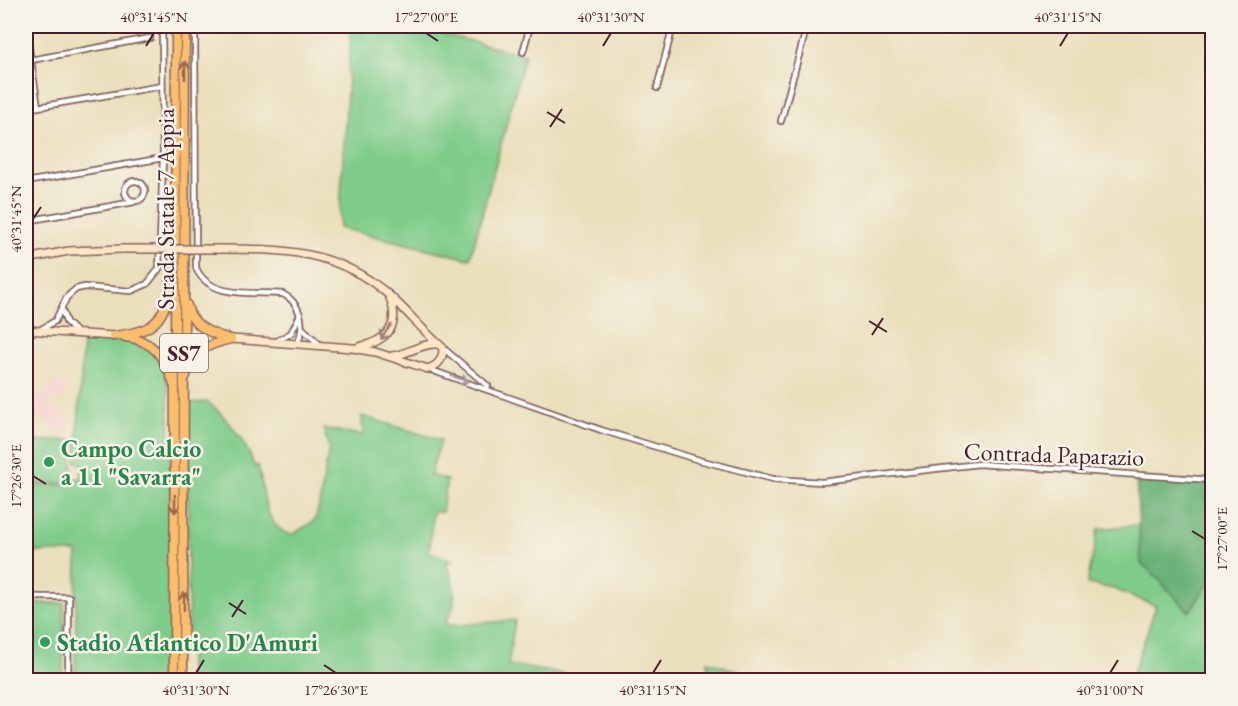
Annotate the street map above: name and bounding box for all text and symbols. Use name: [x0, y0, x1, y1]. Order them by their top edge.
text: 40°31'45"N: [120, 7, 188, 26]
text: 17°27'00"E: [394, 7, 459, 26]
text: 40°31'30"N: [577, 7, 645, 26]
text: 40°31'15"N: [1034, 7, 1102, 26]
one-way arrow: [179, 61, 191, 81]
street label: Strada Statale 7 Appia: [150, 108, 181, 310]
text: 40°31'45"N: [6, 185, 25, 253]
one-way arrow: [380, 323, 392, 339]
road number: SS7: [160, 334, 208, 372]
one-way arrow: [450, 374, 469, 385]
place label: Campo Calcio a 11 "Savarra": [61, 433, 201, 492]
street label: Contrada Paparazio: [963, 435, 1145, 473]
text: 17°26'30"E: [6, 443, 25, 508]
marker: Campo Calcio a 11 "Savarra": [42, 455, 56, 469]
one-way arrow: [169, 493, 181, 513]
text: 17°27'00"E: [1212, 506, 1231, 571]
one-way arrow: [178, 592, 190, 612]
place label: Stadio Atlantico D'Amuri: [57, 627, 318, 658]
marker: Stadio Atlantico D'Amuri: [38, 635, 52, 649]
text: 40°31'30"N: [162, 680, 230, 699]
text: 17°26'30"E: [304, 680, 369, 699]
text: 40°31'15"N: [619, 680, 687, 699]
text: 40°31'00"N: [1076, 680, 1144, 699]

